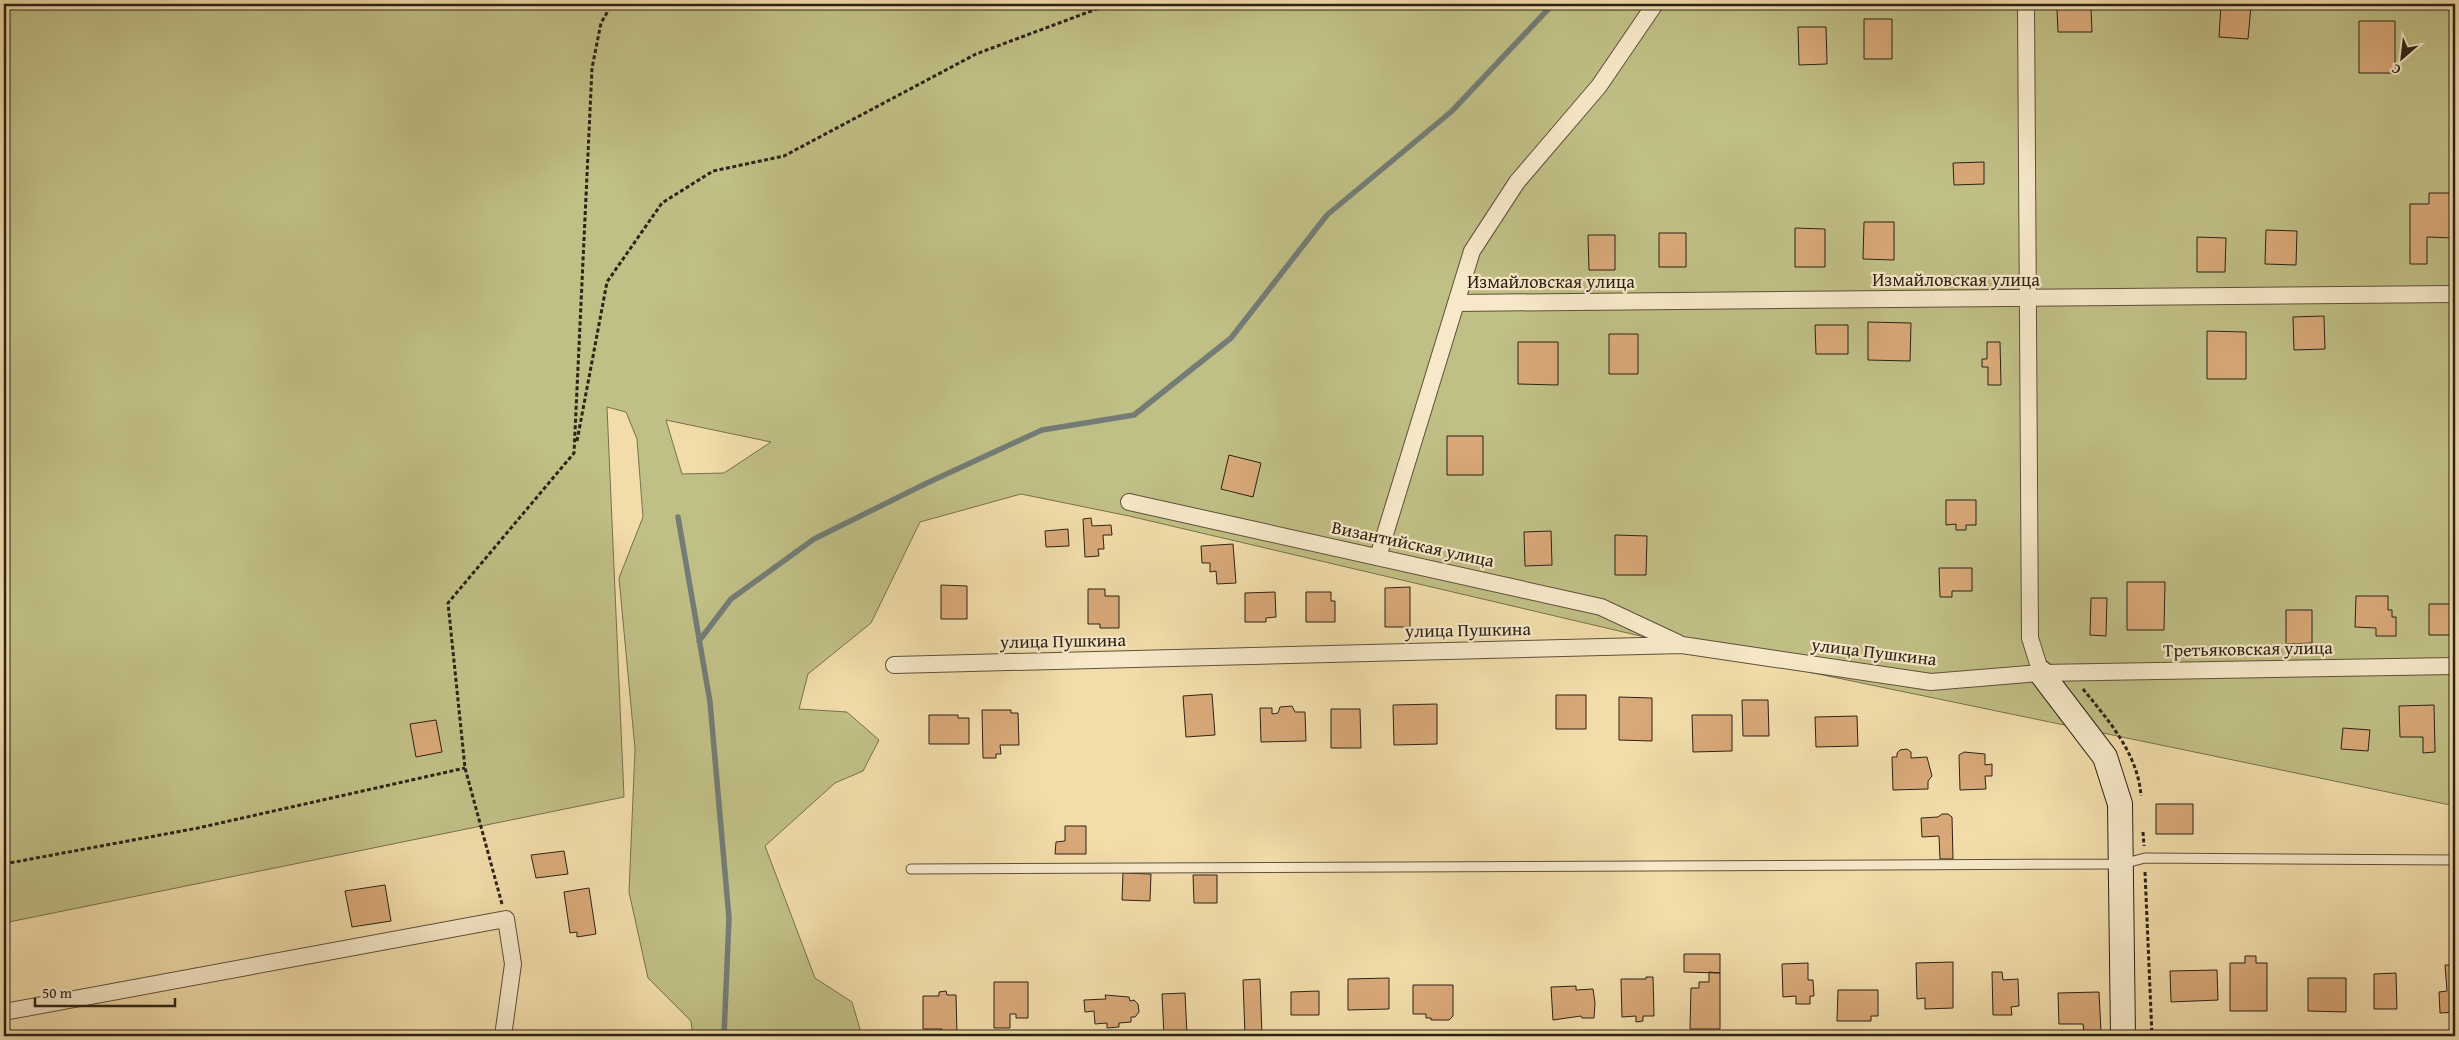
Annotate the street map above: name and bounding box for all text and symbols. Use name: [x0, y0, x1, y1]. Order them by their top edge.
north arrow: [2376, 32, 2426, 82]
text: С: [2388, 59, 2404, 80]
street label: Измайловская улица: [1872, 266, 2040, 293]
street label: Измайловская улица: [1467, 268, 1635, 295]
street label: Византийская улица: [1329, 513, 1497, 574]
street label: улица Пушкина: [1404, 615, 1532, 644]
street label: улица Пушкина: [999, 626, 1127, 655]
street label: улица Пушкина: [1809, 630, 1939, 673]
street label: Третьяковская улица: [2163, 634, 2333, 663]
scale bar: [35, 975, 175, 1007]
text: 50 m: [42, 982, 73, 1003]

